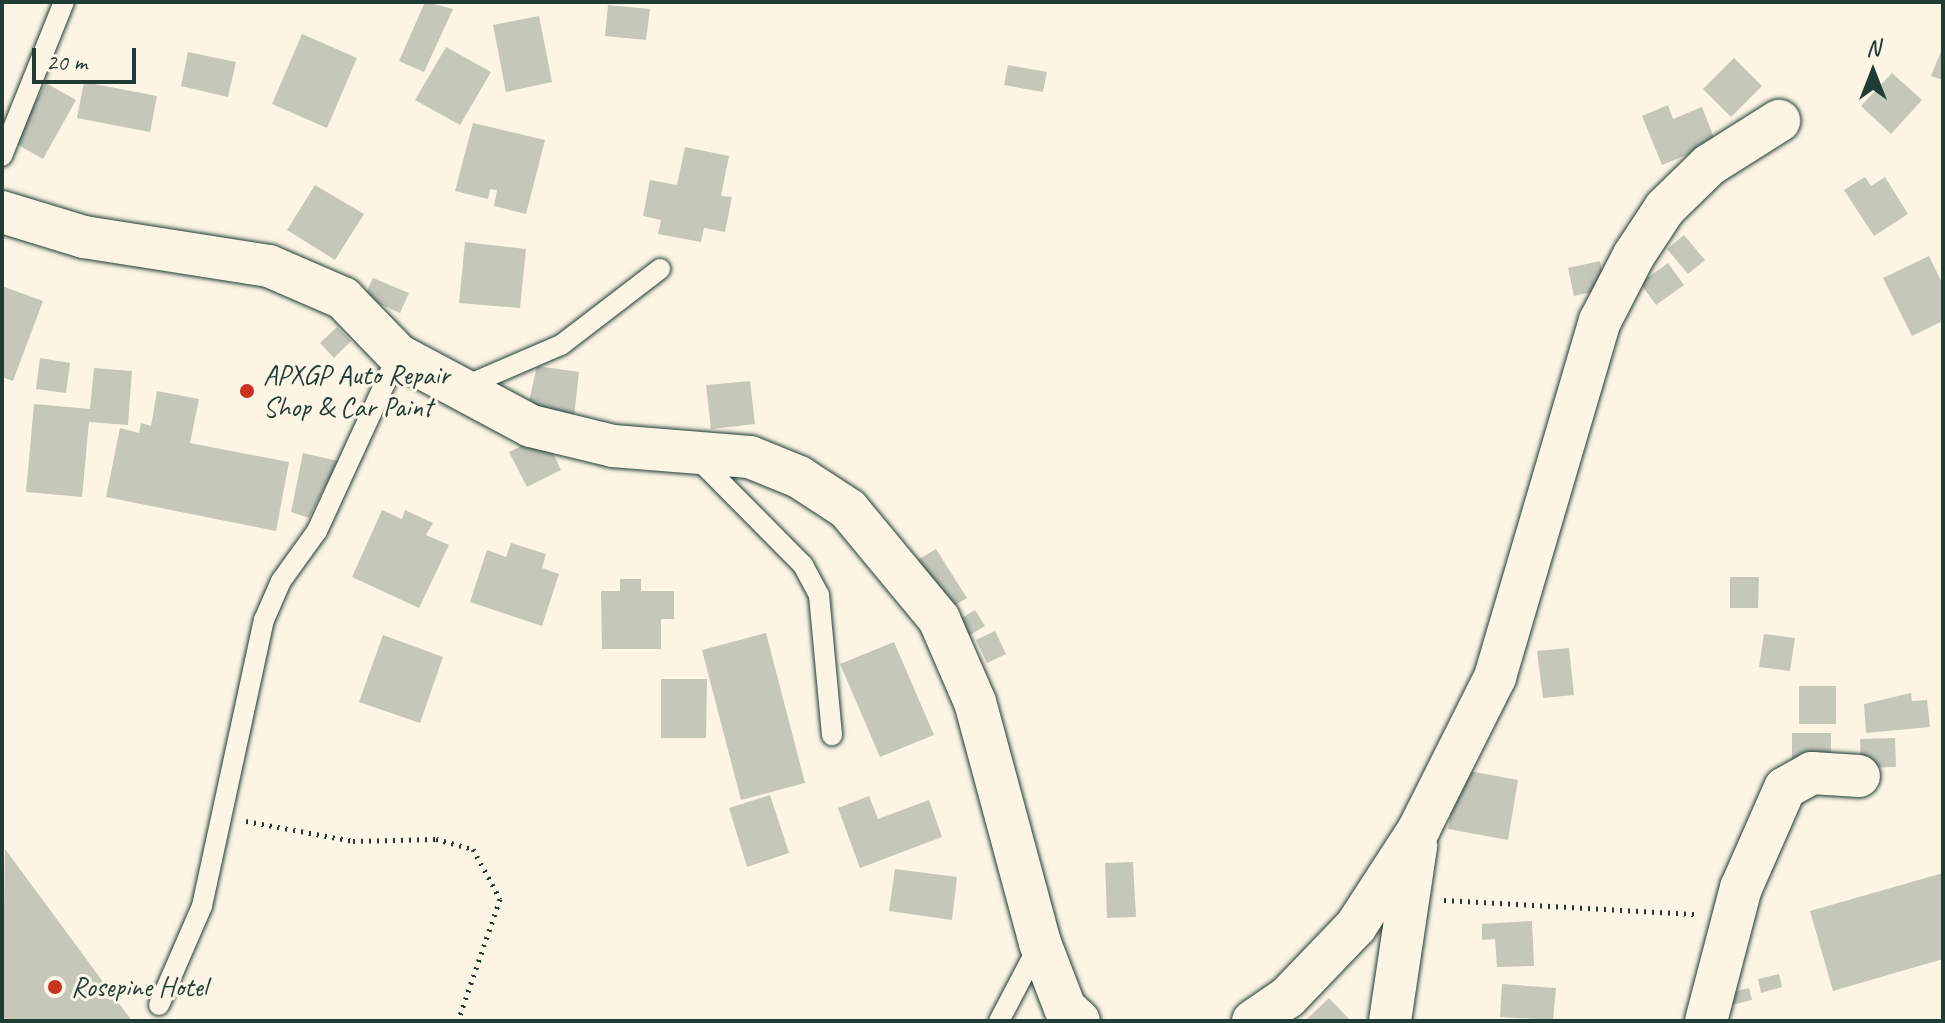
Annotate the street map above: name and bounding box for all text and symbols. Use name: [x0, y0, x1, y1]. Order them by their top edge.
scale bar: [36, 32, 140, 82]
north arrow: [1833, 32, 1913, 112]
text: N: [1866, 34, 1880, 62]
text: 20 m: [46, 47, 87, 77]
place label: APXGP Auto Repair Shop & Car Paint: [263, 358, 448, 424]
marker: APXGP Auto Repair Shop & Car Paint: [238, 382, 256, 400]
place label: Rosepine Hotel: [71, 970, 207, 1004]
marker: Rosepine Hotel: [46, 978, 64, 996]

